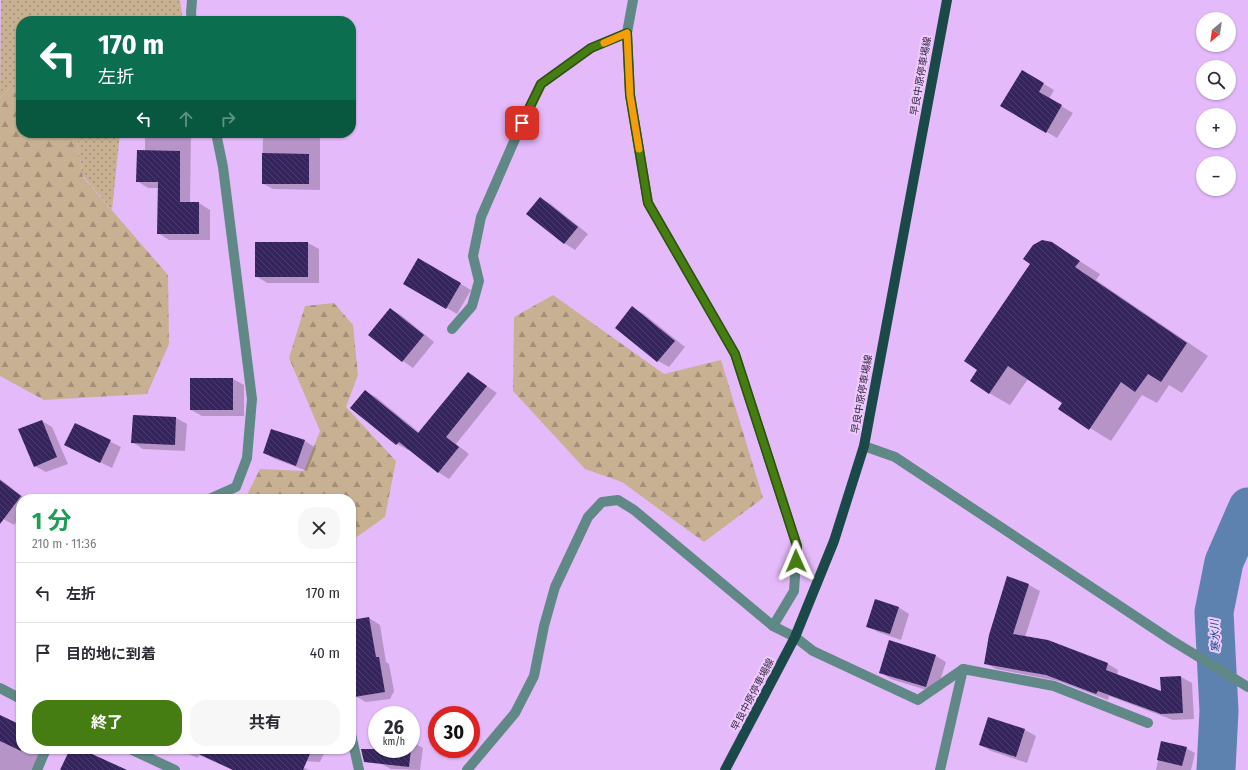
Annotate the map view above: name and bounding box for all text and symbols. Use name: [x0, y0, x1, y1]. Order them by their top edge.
north arrow: [1196, 12, 1236, 52]
map controls: [1196, 12, 1236, 196]
text: 170 m: [98, 28, 164, 61]
icon: left: [32, 32, 84, 84]
street label: 早良中原停車場線: [908, 36, 934, 117]
button: search: [1196, 60, 1236, 100]
text: 左折: [98, 66, 134, 88]
pin: [505, 106, 539, 140]
icon: left: [133, 108, 155, 130]
icon: ahead: [175, 108, 197, 130]
icon: right: [217, 108, 239, 130]
button: +: [1196, 108, 1236, 148]
icon: arrive: [511, 112, 533, 134]
button: −: [1196, 156, 1236, 196]
street label: 早良中原停車場線: [849, 354, 875, 435]
text: 1 分: [32, 507, 71, 535]
button: close: [298, 507, 340, 549]
text: 210 m · 11:36: [32, 536, 96, 551]
position arrow: [775, 540, 817, 582]
icon: left: [32, 582, 54, 604]
text: 170 m: [305, 584, 340, 602]
text: 左折: [66, 585, 96, 603]
water label: 寒水川: [1208, 618, 1223, 653]
icon: arrive: [32, 642, 54, 664]
text: 40 m: [310, 644, 340, 662]
text: 目的地に到着: [66, 645, 156, 663]
street label: 早良中原停車場線: [729, 656, 777, 733]
button: 終了: [32, 700, 182, 746]
button: 共有: [190, 700, 340, 746]
speed limit sign: 30: [428, 706, 480, 758]
text: 26: [384, 715, 404, 739]
text: km/h: [383, 736, 405, 748]

